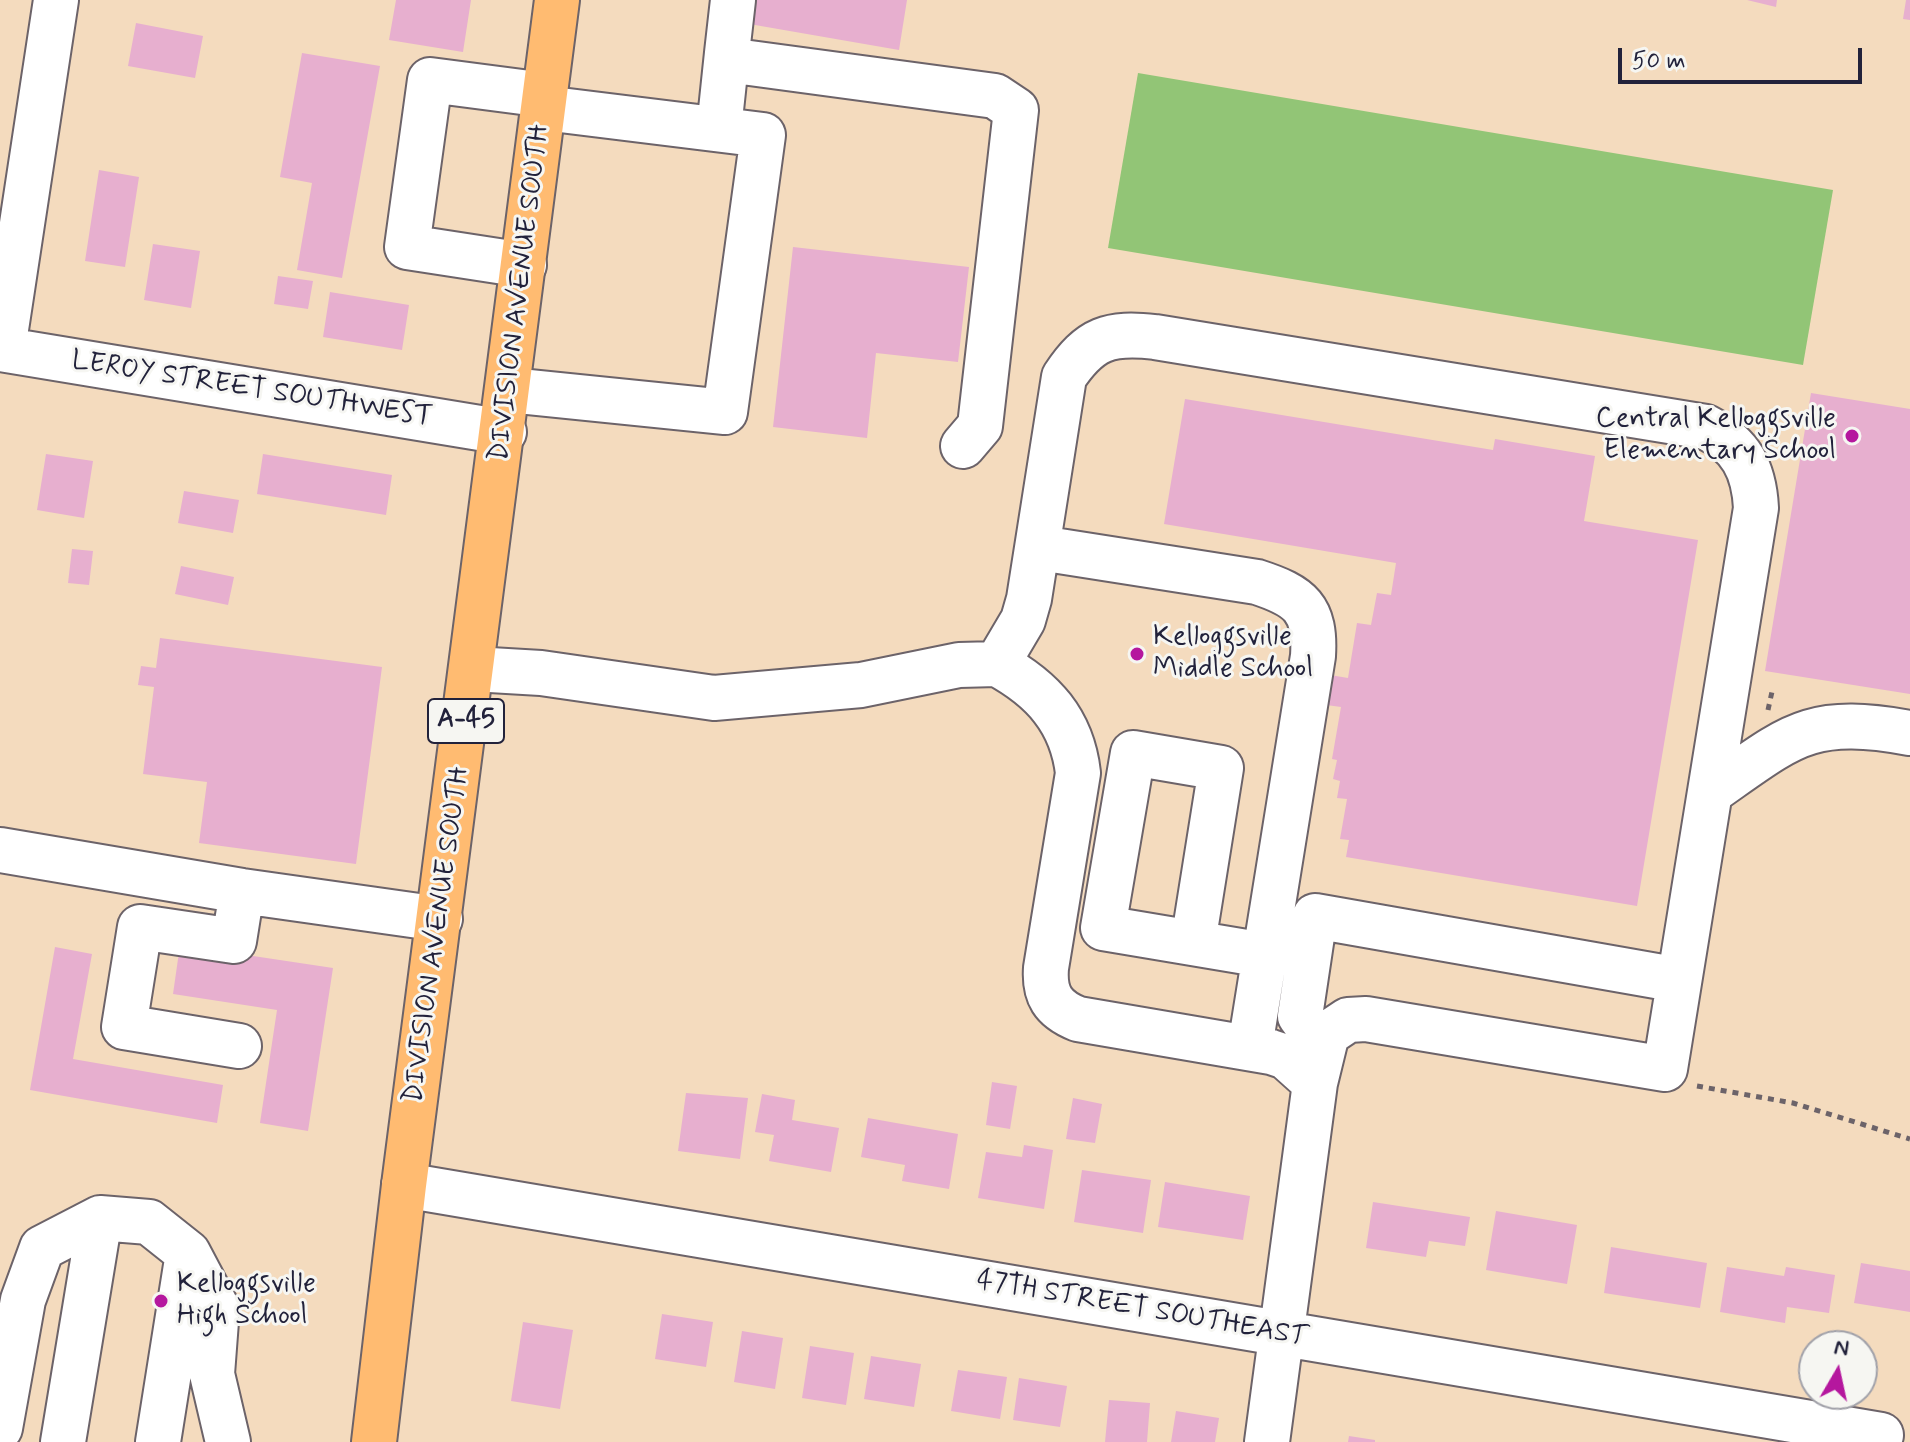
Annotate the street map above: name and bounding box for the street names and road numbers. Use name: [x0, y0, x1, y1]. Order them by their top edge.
street label: DIVISION AVENUE SOUTH: [484, 122, 558, 464]
street label: LEROY STREET SOUTHWEST: [69, 345, 435, 435]
road number: A-45: [428, 699, 504, 743]
street label: DIVISION AVENUE SOUTH: [398, 764, 478, 1106]
street label: 47TH STREET SOUTHEAST: [974, 1264, 1310, 1356]

